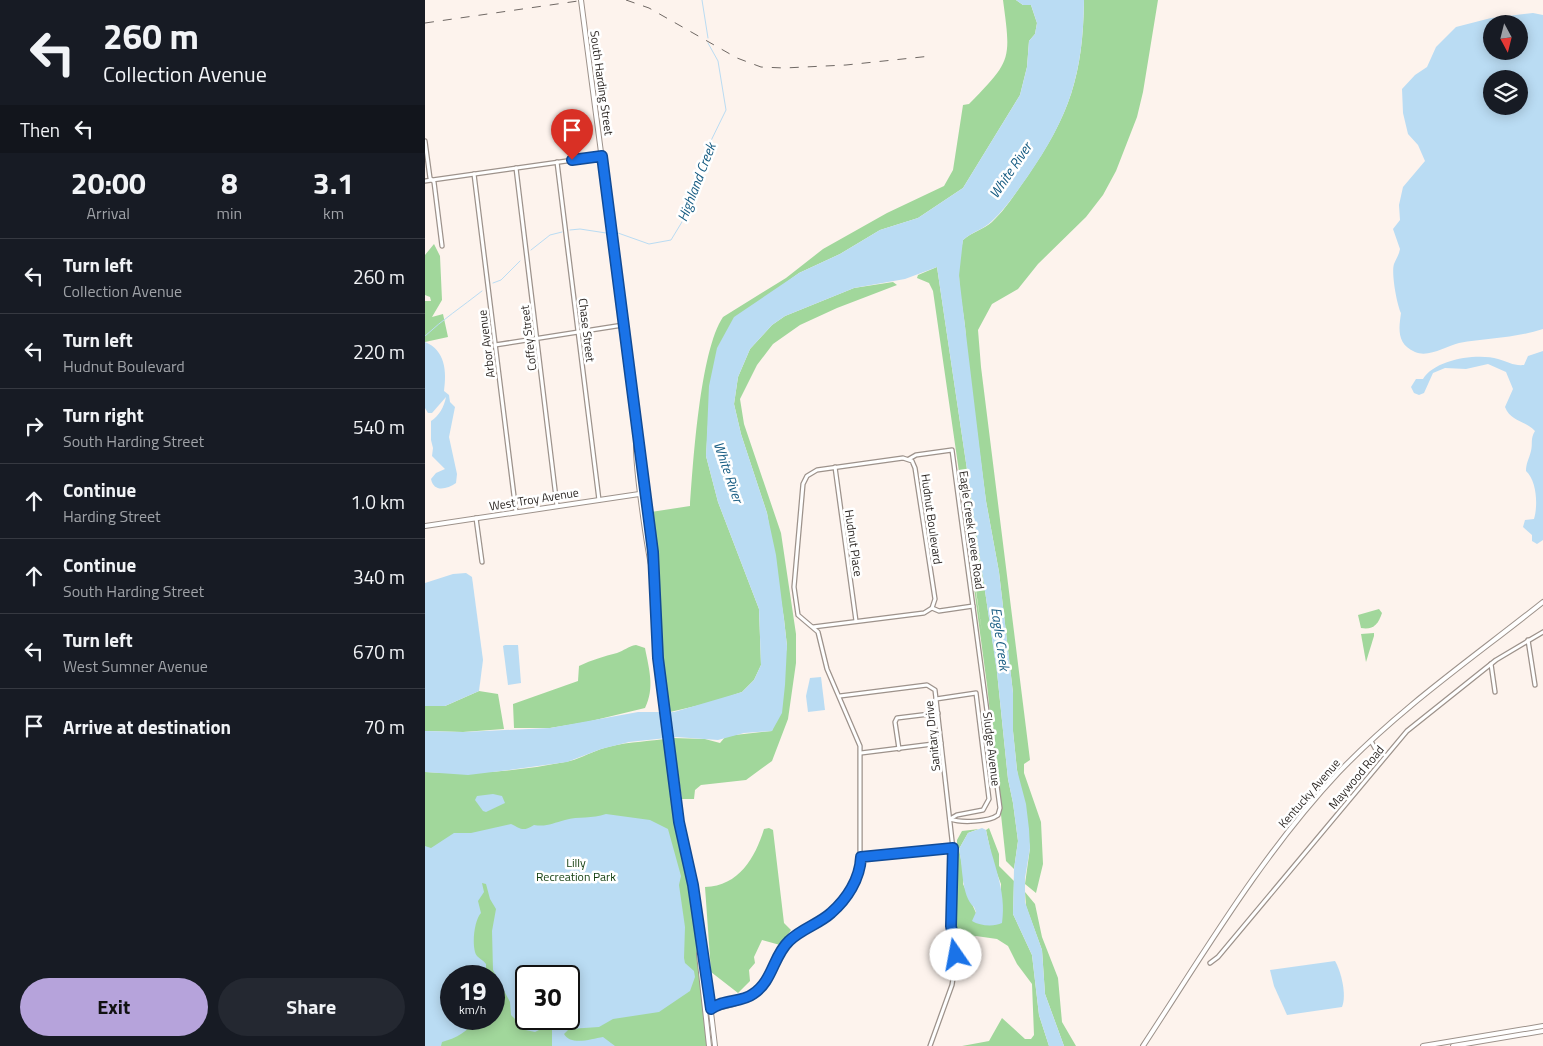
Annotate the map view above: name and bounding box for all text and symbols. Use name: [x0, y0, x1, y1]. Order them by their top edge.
text: 260 m: [103, 9, 199, 63]
north arrow: [1483, 15, 1527, 60]
map controls: [1483, 15, 1528, 115]
icon: left: [20, 20, 85, 85]
street label: South Harding Street: [585, 29, 619, 137]
text: Collection Avenue: [103, 57, 267, 91]
button: layers: [1483, 70, 1528, 115]
pin: [551, 109, 593, 160]
text: Then: [20, 115, 60, 144]
icon: left: [70, 115, 98, 143]
icon: arrive: [558, 116, 586, 144]
water label: White River: [984, 137, 1037, 202]
water label: Highland Creek: [671, 138, 721, 224]
text: 20:00: [71, 160, 146, 206]
text: 8: [221, 160, 238, 206]
text: 3.1: [313, 160, 354, 206]
text: Arrival: [87, 201, 130, 225]
text: min: [217, 201, 242, 225]
text: km: [323, 201, 344, 225]
text: Turn left: [63, 250, 133, 279]
icon: left: [20, 262, 48, 290]
text: 260 m: [353, 262, 405, 291]
text: Collection Avenue: [63, 279, 182, 303]
street label: Chase Street: [574, 297, 600, 364]
street label: Coffey Street: [514, 303, 541, 372]
street label: Arbor Avenue: [472, 309, 500, 379]
text: Turn left: [63, 325, 133, 354]
icon: left: [20, 337, 48, 365]
text: 220 m: [353, 337, 405, 366]
text: Hudnut Boulevard: [63, 354, 185, 378]
text: Turn right: [63, 400, 144, 429]
icon: right: [20, 412, 48, 440]
text: 540 m: [353, 412, 405, 441]
text: South Harding Street: [63, 429, 204, 453]
water label: White River: [709, 439, 750, 507]
street label: Eagle Creek Levee Road: [954, 470, 990, 590]
street label: Hudnut Boulevard: [916, 472, 948, 566]
text: Continue: [63, 475, 136, 504]
street label: West Troy Avenue: [488, 483, 580, 515]
icon: ahead: [20, 487, 48, 515]
text: 1.0 km: [350, 487, 405, 516]
text: Harding Street: [63, 504, 161, 528]
street label: Hudnut Place: [840, 508, 868, 578]
text: Continue: [63, 550, 136, 579]
icon: ahead: [20, 562, 48, 590]
text: 340 m: [353, 562, 405, 591]
text: South Harding Street: [63, 579, 204, 603]
water label: Eagle Creek: [986, 606, 1016, 674]
text: Turn left: [63, 625, 133, 654]
icon: left: [20, 637, 48, 665]
text: 670 m: [353, 637, 405, 666]
text: West Sumner Avenue: [63, 654, 208, 678]
street label: Sanitary Drive: [919, 700, 945, 772]
street label: Sludge Avenue: [978, 711, 1006, 787]
icon: arrive: [20, 712, 48, 740]
text: Arrive at destination: [63, 712, 231, 741]
text: 70 m: [364, 712, 405, 741]
street label: Maywood Road: [1323, 741, 1389, 813]
street label: Kentucky Avenue: [1273, 754, 1345, 832]
park label: Lilly Recreation Park: [536, 853, 616, 886]
position arrow: [929, 928, 981, 980]
speed limit sign: 30: [515, 965, 580, 1030]
text: 19: [458, 972, 487, 1010]
button: Exit: [20, 978, 208, 1036]
button: Share: [218, 978, 405, 1036]
text: km/h: [459, 1000, 486, 1019]

